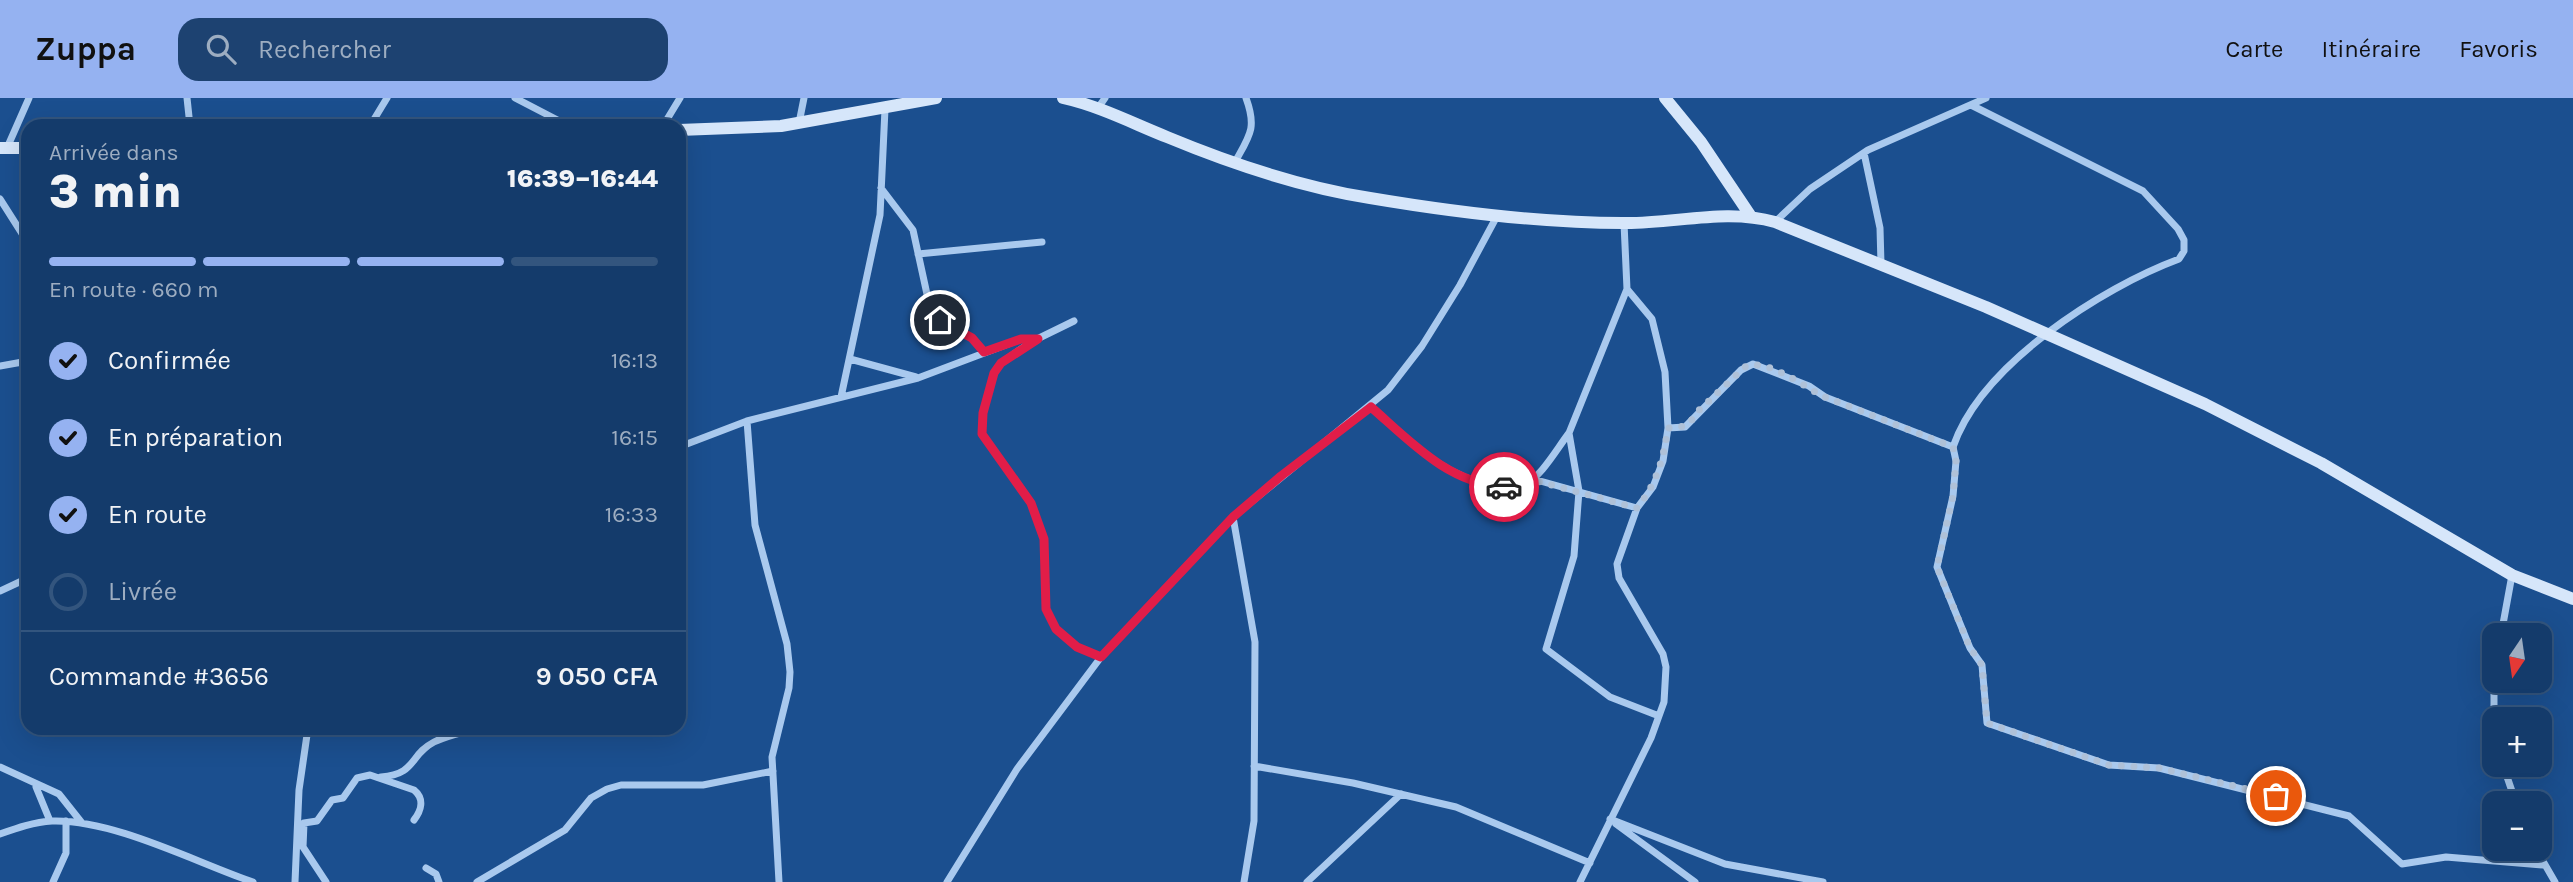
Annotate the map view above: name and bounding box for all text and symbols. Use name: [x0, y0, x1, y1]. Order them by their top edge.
search box: [178, 18, 668, 81]
text: Zuppa: [35, 30, 136, 68]
icon: search: [202, 30, 240, 68]
text: Rechercher: [258, 34, 391, 65]
text: Carte: [2225, 35, 2283, 63]
text: Itinéraire: [2321, 35, 2421, 63]
text: Favoris: [2459, 35, 2538, 63]
text: Arrivée dans: [49, 139, 179, 166]
text: 16:39–16:44: [507, 163, 658, 194]
text: 3 min: [49, 165, 182, 219]
text: En route · 660 m: [49, 276, 219, 303]
pin: [910, 290, 970, 350]
icon: home: [921, 301, 959, 339]
icon: check: [49, 342, 87, 380]
text: Confirmée: [108, 345, 231, 376]
text: 16:13: [611, 347, 658, 374]
icon: check: [49, 419, 87, 457]
text: En préparation: [108, 422, 283, 453]
text: 16:15: [611, 424, 658, 451]
courier: [1469, 452, 1539, 522]
icon: car: [1485, 468, 1523, 506]
icon: check: [49, 496, 87, 534]
text: En route: [108, 499, 207, 530]
text: 16:33: [605, 501, 658, 528]
text: Livrée: [108, 576, 177, 607]
north arrow: [2482, 623, 2552, 693]
map controls: [2482, 623, 2552, 861]
text: Commande #3656: [49, 661, 269, 692]
text: 9 050 CFA: [536, 661, 658, 692]
button: +: [2482, 707, 2552, 777]
pin: [2246, 766, 2306, 826]
icon: bag: [2257, 777, 2295, 815]
button: −: [2482, 791, 2552, 861]

